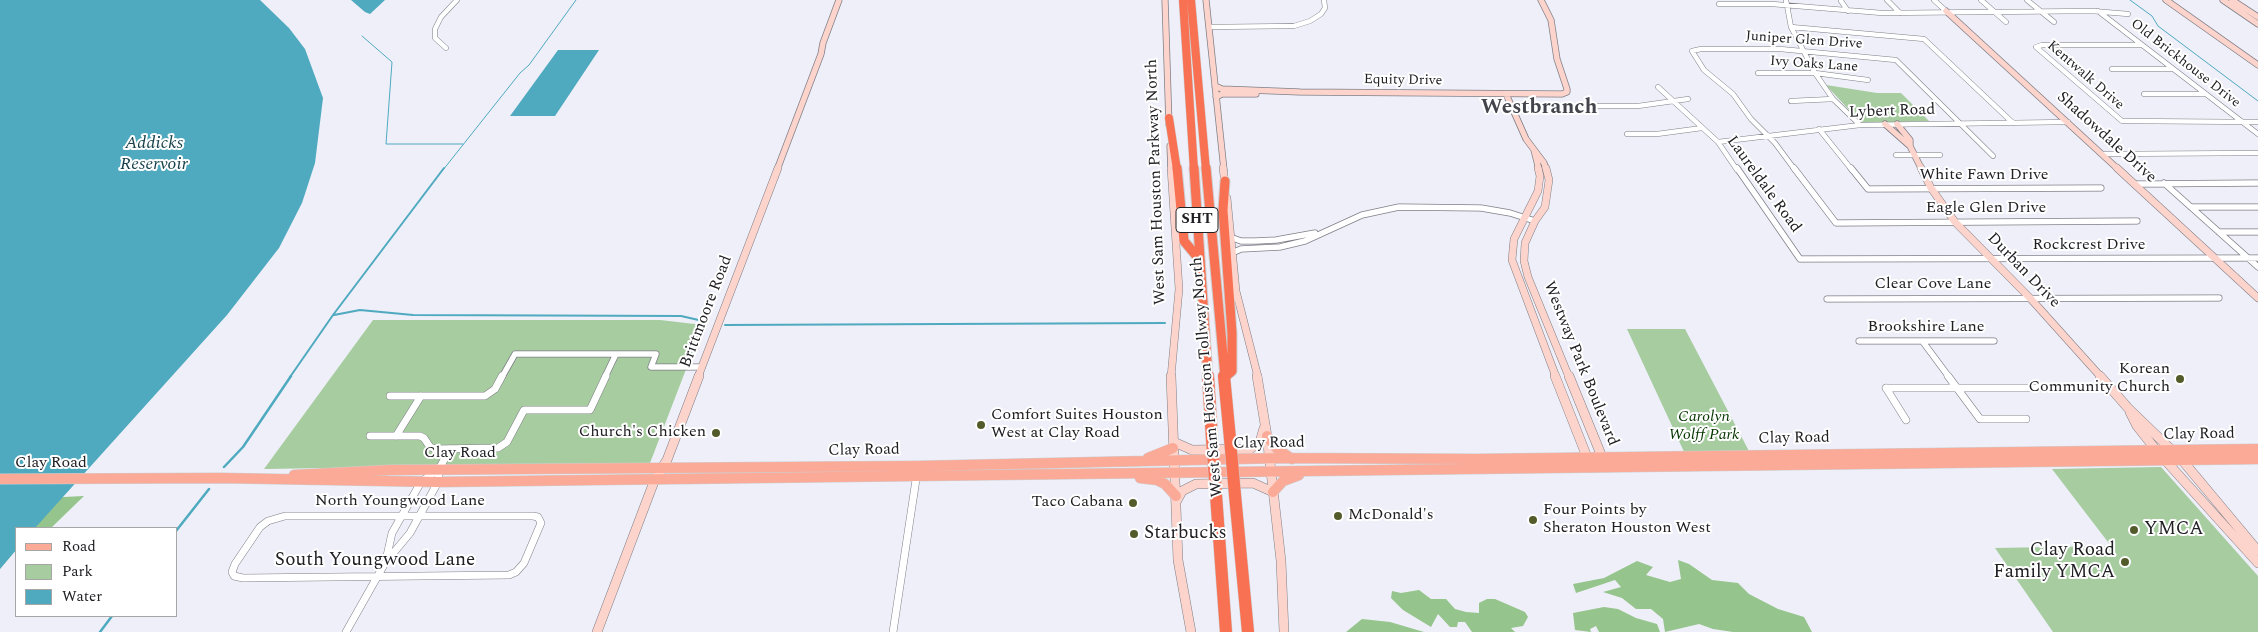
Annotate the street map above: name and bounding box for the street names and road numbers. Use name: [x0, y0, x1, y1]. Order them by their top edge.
street label: Old Brickhouse Drive: [2127, 16, 2243, 112]
street label: Juniper Glen Drive: [1745, 29, 1863, 53]
street label: Kentwalk Drive: [2043, 38, 2127, 114]
street label: Ivy Oaks Lane: [1769, 54, 1859, 76]
street label: West Sam Houston Parkway North: [1143, 59, 1171, 305]
street label: Equity Drive: [1364, 72, 1442, 90]
street label: Shadowdale Drive: [2052, 88, 2160, 188]
street label: Lybert Road: [1848, 101, 1936, 123]
street label: Laureldale Road: [1721, 133, 1805, 237]
street label: White Fawn Drive: [1919, 166, 2049, 186]
street label: Eagle Glen Drive: [1926, 199, 2046, 219]
road number: SHT: [1176, 208, 1218, 232]
street label: Durban Drive: [1982, 229, 2064, 313]
street label: Rockcrest Drive: [2033, 236, 2145, 256]
street label: Brittmoore Road: [677, 253, 737, 371]
street label: West Sam Houston Tollway North: [1188, 256, 1228, 498]
street label: Clear Cove Lane: [1875, 275, 1991, 295]
street label: Westway Park Boulevard: [1538, 279, 1622, 449]
street label: Brookshire Lane: [1867, 318, 1985, 338]
street label: Clay Road: [2163, 425, 2235, 445]
street label: Clay Road: [1758, 429, 1830, 449]
street label: Clay Road: [1233, 434, 1305, 454]
street label: Clay Road: [828, 441, 900, 461]
street label: Clay Road: [424, 444, 496, 464]
street label: Clay Road: [15, 454, 87, 474]
street label: North Youngwood Lane: [315, 492, 485, 512]
street label: South Youngwood Lane: [275, 550, 475, 572]

